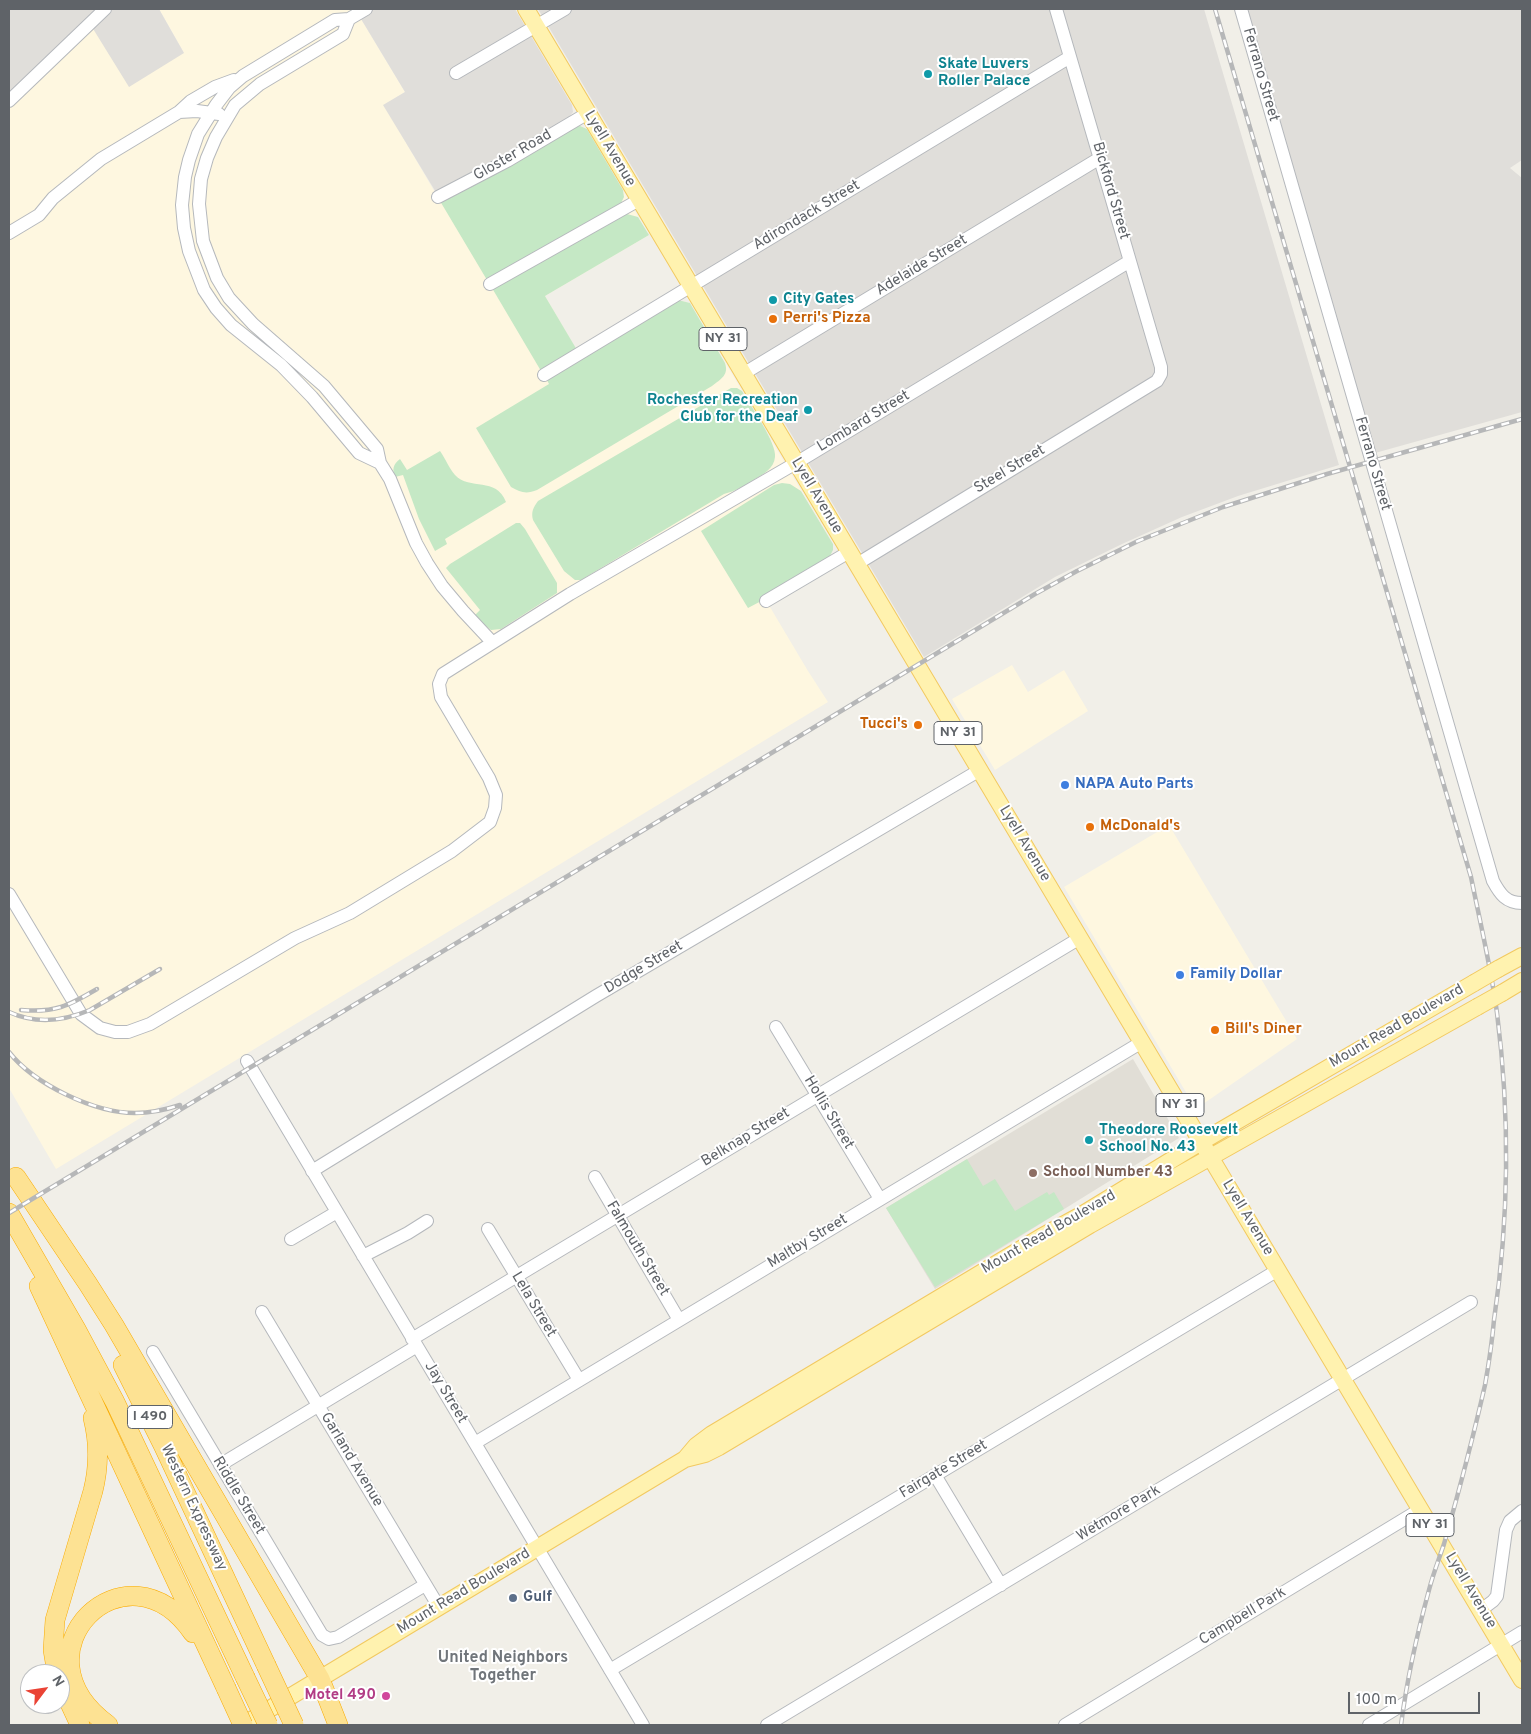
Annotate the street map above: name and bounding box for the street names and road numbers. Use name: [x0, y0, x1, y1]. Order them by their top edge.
street label: Ferrano Street: [1238, 26, 1282, 124]
street label: Lyell Avenue: [579, 108, 639, 190]
street label: Gloster Road: [471, 126, 555, 186]
street label: Bickford Street: [1087, 140, 1133, 242]
street label: Adirondack Street: [750, 177, 864, 255]
street label: Adelaide Street: [873, 232, 971, 300]
road number: NY 31: [699, 328, 747, 350]
street label: Lombard Street: [814, 387, 914, 457]
street label: Ferrano Street: [1350, 415, 1394, 513]
street label: Steel Street: [971, 442, 1049, 498]
street label: Lyell Avenue: [786, 455, 846, 537]
road number: NY 31: [934, 721, 982, 744]
street label: Lyell Avenue: [994, 803, 1054, 885]
street label: Dodge Street: [601, 938, 687, 998]
street label: Mount Read Boulevard: [1327, 981, 1467, 1073]
street label: Hollis Street: [799, 1073, 857, 1153]
road number: NY 31: [1156, 1094, 1204, 1116]
street label: Belknap Street: [699, 1105, 793, 1171]
street label: Lyell Avenue: [1217, 1177, 1277, 1259]
street label: Mount Read Boulevard: [979, 1187, 1119, 1279]
street label: Falmouth Street: [602, 1198, 672, 1300]
street label: Maltby Street: [765, 1211, 851, 1273]
street label: Lela Street: [506, 1269, 560, 1341]
street label: Jay Street: [420, 1359, 470, 1427]
road number: I 490: [128, 1405, 172, 1428]
street label: Garland Avenue: [316, 1410, 386, 1510]
street label: Fairgate Street: [897, 1437, 991, 1503]
street label: Western Expressway: [156, 1442, 230, 1574]
street label: Riddle Street: [208, 1454, 268, 1538]
street label: Wetmore Park: [1074, 1482, 1164, 1546]
road number: NY 31: [1406, 1514, 1454, 1536]
street label: Mount Read Boulevard: [394, 1545, 534, 1639]
street label: Lyell Avenue: [1440, 1550, 1500, 1632]
street label: Campbell Park: [1196, 1584, 1290, 1650]

